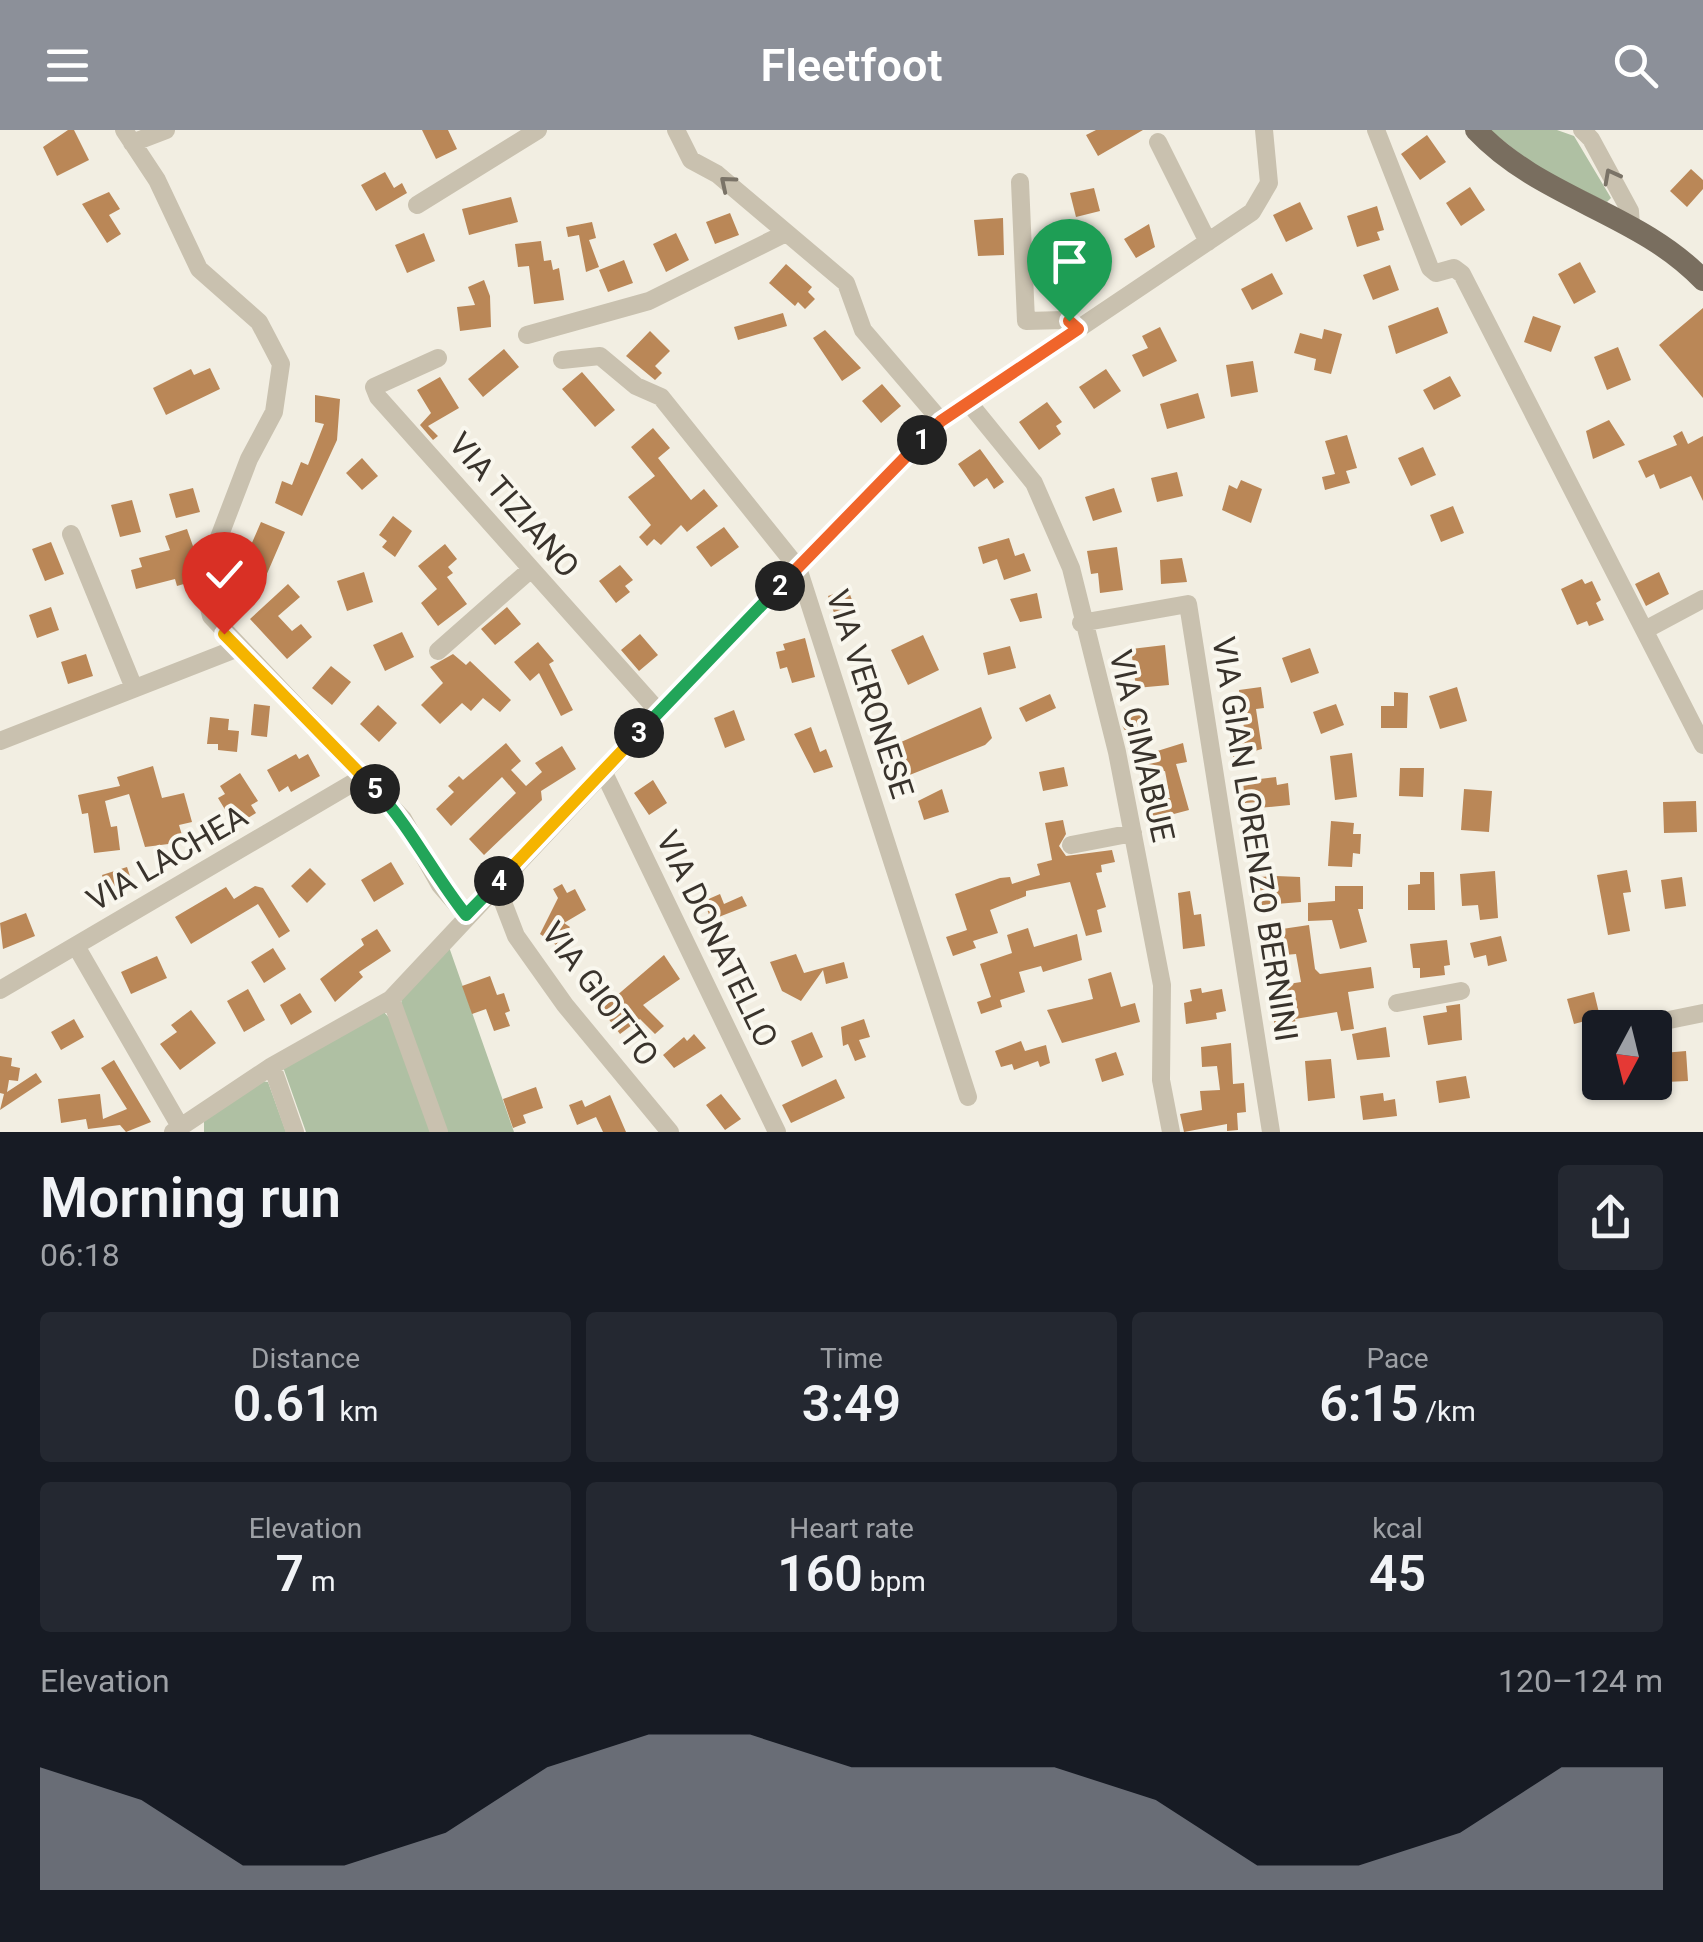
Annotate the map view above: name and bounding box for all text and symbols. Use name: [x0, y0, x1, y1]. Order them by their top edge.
icon: menu: [40, 38, 95, 93]
icon: search: [1608, 38, 1663, 93]
text: Fleetfoot: [760, 39, 943, 92]
one-way arrow: [1604, 168, 1623, 186]
one-way arrow: [720, 177, 738, 195]
pin: [1027, 219, 1112, 322]
icon: arrive: [1042, 234, 1097, 289]
pin: 1: [897, 415, 947, 465]
text: 1: [914, 423, 930, 456]
street label: VIA TIZIANO: [441, 425, 587, 585]
pin: [182, 532, 267, 635]
icon: check: [197, 547, 252, 602]
pin: 2: [755, 561, 805, 611]
text: 2: [772, 569, 788, 602]
street label: VIA VERONESE: [818, 585, 922, 803]
street label: VIA GIAN LORENZO BERNINI: [1204, 634, 1306, 1044]
street label: VIA CIMABUE: [1101, 646, 1183, 846]
pin: 3: [614, 708, 664, 758]
text: 3: [631, 716, 647, 749]
pin: 5: [350, 764, 400, 814]
text: 5: [367, 772, 383, 805]
street label: VIA LACHEA: [80, 797, 254, 919]
street label: VIA DONATELLO: [648, 825, 786, 1053]
pin: 4: [474, 856, 524, 906]
text: 4: [491, 864, 507, 897]
street label: VIA GIOTTO: [534, 915, 666, 1073]
north arrow: [1582, 1010, 1672, 1100]
map controls: [1582, 1010, 1672, 1100]
button: share: [1558, 1165, 1663, 1270]
text: Morning run: [40, 1166, 341, 1230]
text: 06:18: [40, 1236, 120, 1274]
text: Distance: [251, 1342, 360, 1375]
text: Time: [820, 1342, 883, 1375]
text: Pace: [1366, 1342, 1429, 1375]
text: 0.61: [233, 1375, 333, 1433]
text: 3:49: [802, 1375, 901, 1433]
text: 6:15: [1319, 1375, 1419, 1433]
text: km: [333, 1395, 378, 1428]
text: /km: [1419, 1395, 1476, 1428]
text: Elevation: [249, 1512, 362, 1545]
text: Heart rate: [789, 1512, 914, 1545]
text: kcal: [1372, 1512, 1423, 1545]
text: 7: [275, 1545, 304, 1603]
text: 160: [777, 1545, 863, 1603]
text: 45: [1369, 1545, 1426, 1603]
text: m: [304, 1565, 336, 1598]
text: bpm: [863, 1565, 926, 1598]
text: Elevation: [40, 1662, 170, 1700]
text: 120–124 m: [1498, 1662, 1663, 1700]

